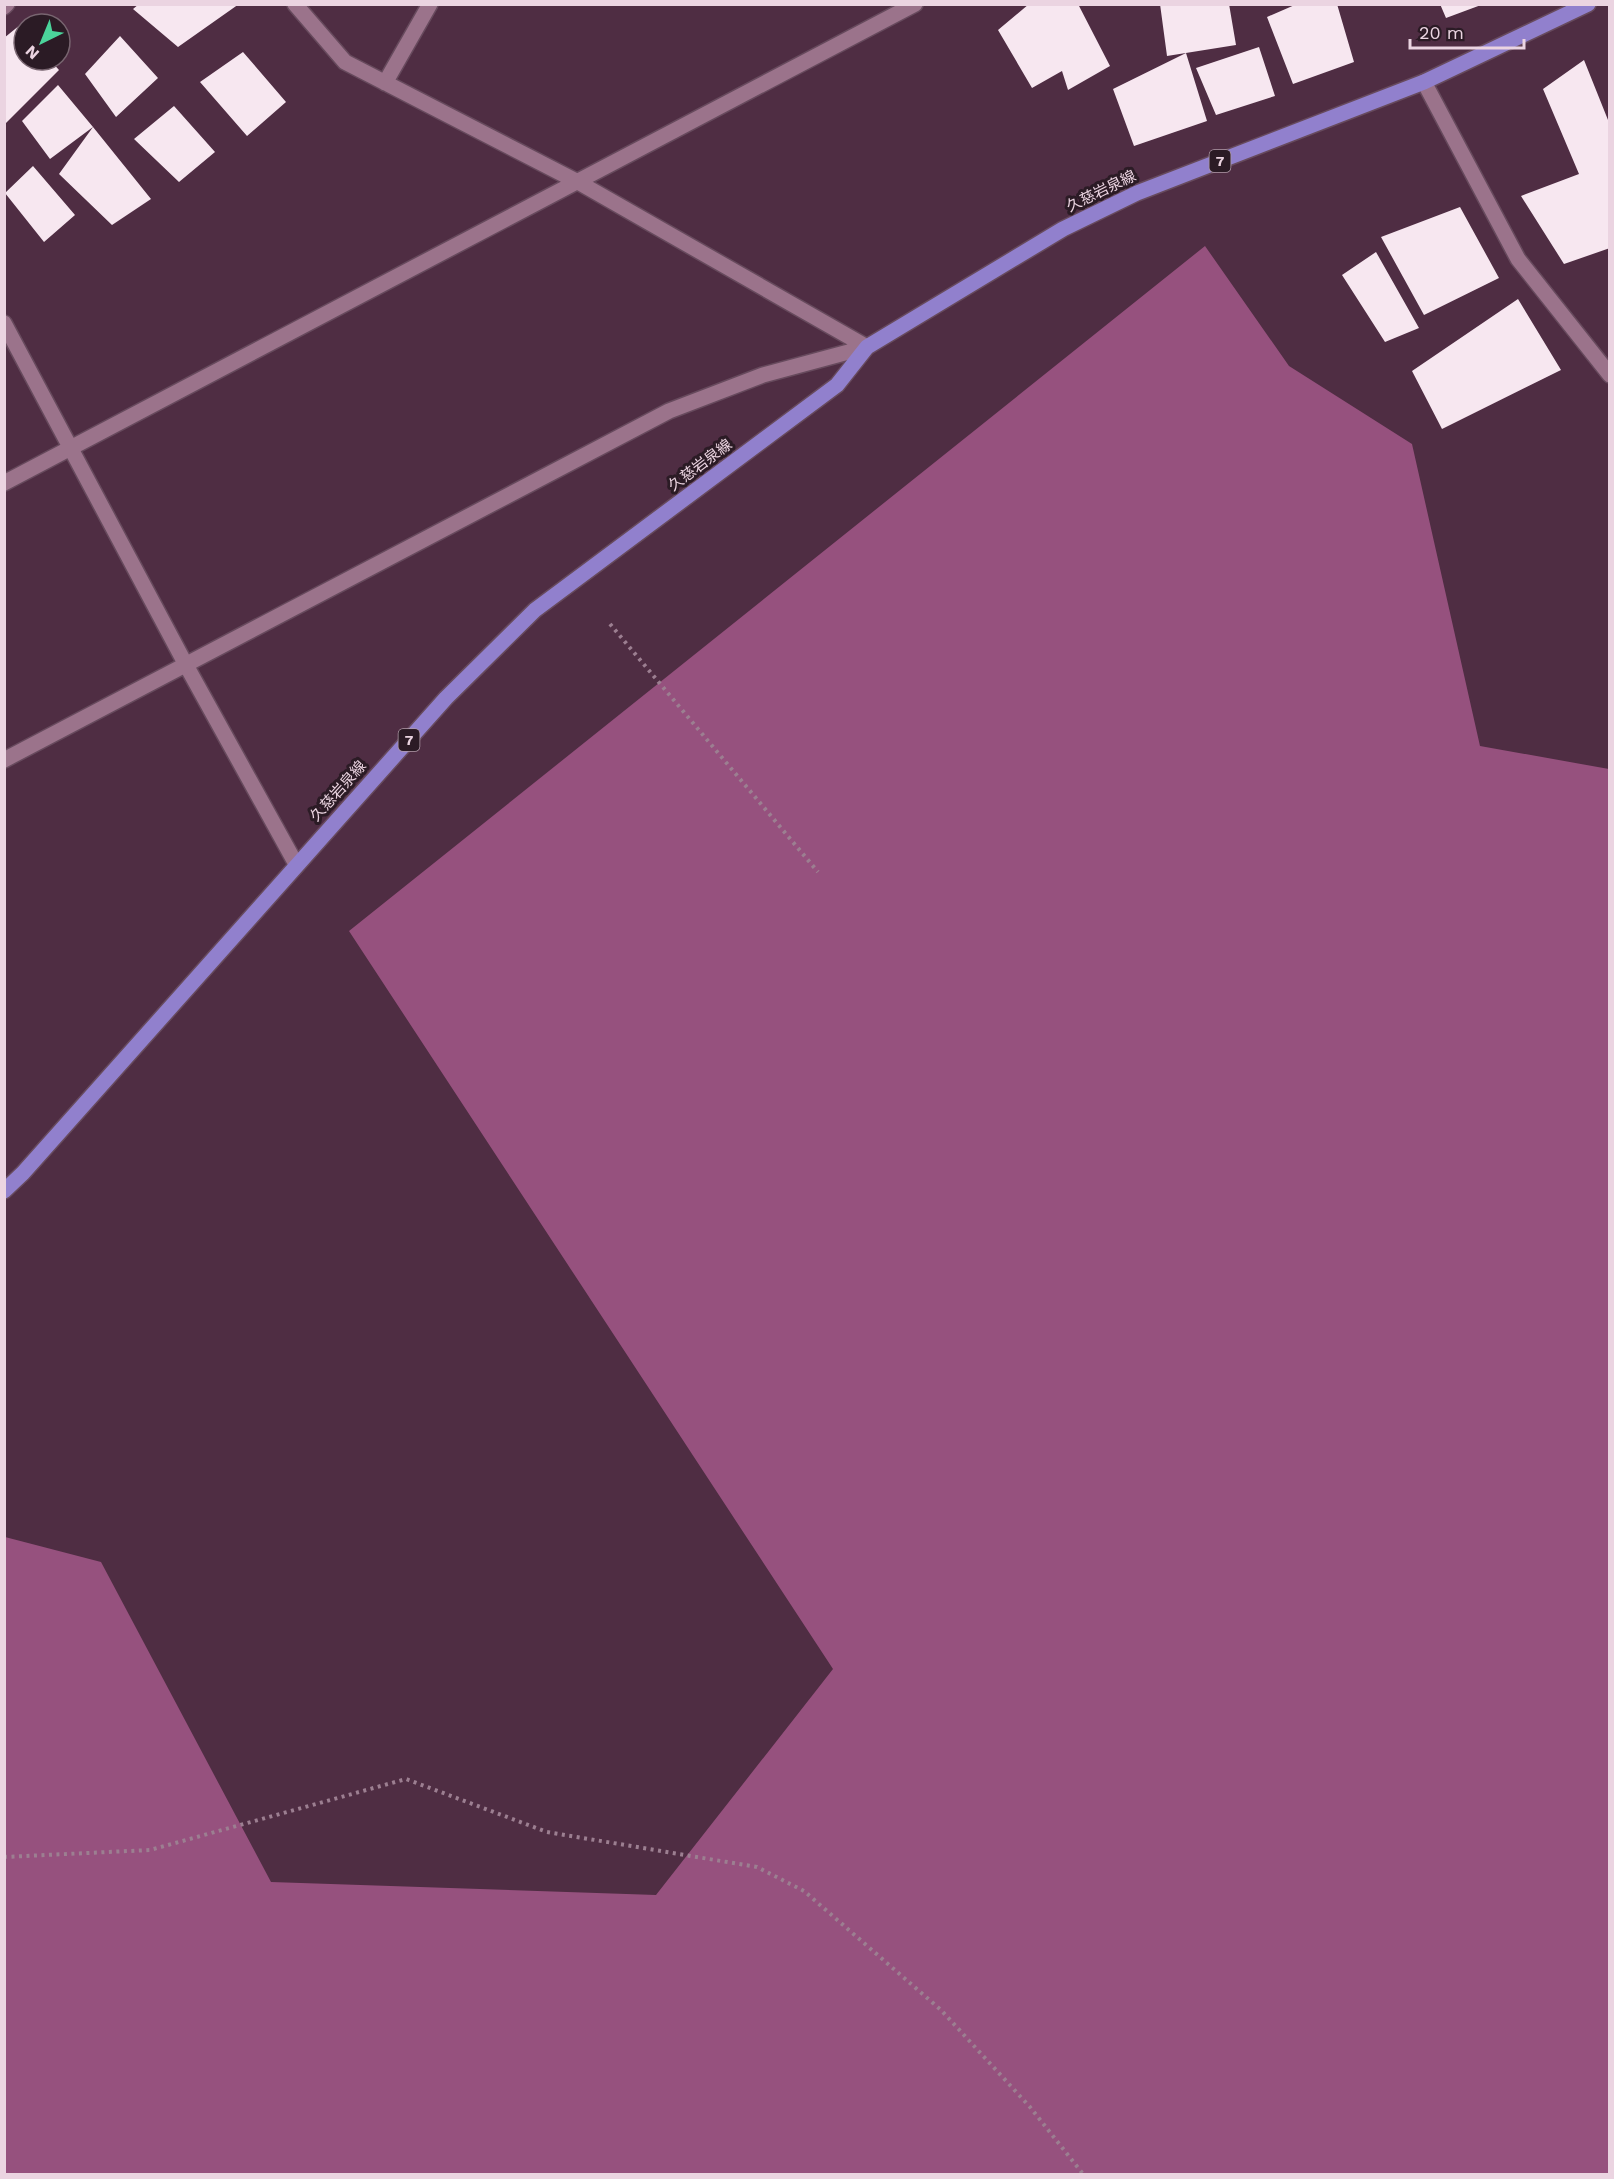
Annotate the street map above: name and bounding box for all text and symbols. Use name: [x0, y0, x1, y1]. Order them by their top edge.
north arrow: [12, 12, 72, 72]
scale bar: [1410, 12, 1524, 50]
text: 20 m: [1419, 22, 1464, 43]
text: N: [21, 42, 43, 64]
road number: 7: [1210, 150, 1230, 172]
street label: 久慈岩泉線: [1063, 166, 1139, 216]
street label: 久慈岩泉線: [665, 435, 735, 495]
road number: 7: [398, 729, 420, 751]
street label: 久慈岩泉線: [306, 757, 370, 825]

